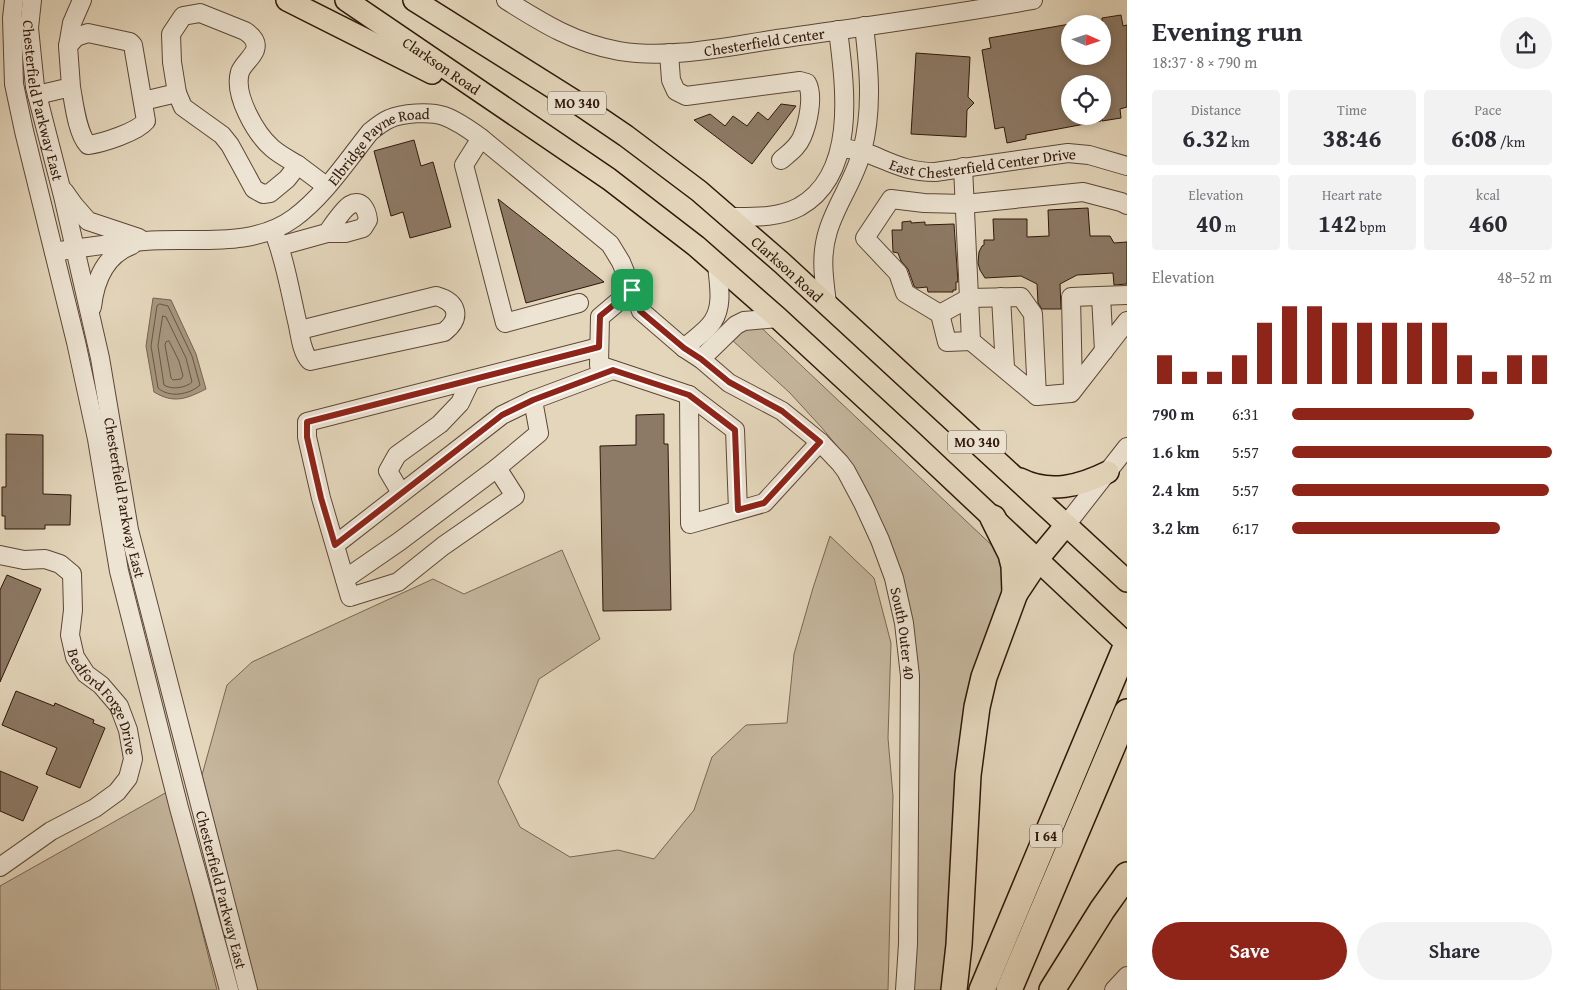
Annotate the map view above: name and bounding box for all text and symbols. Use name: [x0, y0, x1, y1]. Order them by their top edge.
text: Evening run: [1152, 10, 1303, 51]
north arrow: [1061, 15, 1111, 65]
map controls: [1061, 15, 1111, 125]
button: share: [1500, 17, 1552, 69]
street label: Chesterfield Parkway East: [19, 19, 69, 183]
street label: Chesterfield Center: [703, 22, 826, 61]
street label: Clarkson Road: [399, 31, 485, 99]
text: 18:37 · 8 × 790 m: [1152, 50, 1257, 74]
button: locate: [1061, 75, 1111, 125]
road number: MO 340: [548, 92, 606, 115]
text: Distance: [1191, 100, 1241, 120]
text: Time: [1337, 100, 1367, 120]
text: Pace: [1475, 100, 1501, 120]
street label: Elbridge Payne Road: [322, 103, 430, 190]
text: 6.32: [1182, 120, 1228, 156]
text: 38:46: [1323, 120, 1381, 156]
text: 6:08: [1451, 120, 1497, 156]
text: km: [1228, 132, 1250, 152]
text: /km: [1497, 132, 1525, 152]
street label: East Chesterfield Center Drive: [887, 142, 1077, 183]
text: Elevation: [1189, 185, 1243, 205]
text: Heart rate: [1322, 185, 1382, 205]
text: kcal: [1476, 185, 1500, 205]
text: 40: [1196, 205, 1222, 241]
text: 142: [1318, 205, 1357, 241]
text: 460: [1469, 205, 1507, 241]
text: m: [1222, 217, 1236, 237]
text: bpm: [1357, 217, 1386, 237]
street label: Clarkson Road: [747, 231, 828, 307]
text: Elevation: [1152, 265, 1215, 289]
text: 48–52 m: [1497, 265, 1552, 289]
pin: [611, 269, 653, 311]
icon: arrive: [618, 276, 646, 304]
text: 790 m: [1152, 402, 1194, 426]
text: 6:31: [1232, 402, 1259, 426]
street label: Chesterfield Parkway East: [100, 416, 152, 581]
road number: MO 340: [948, 431, 1006, 454]
text: 1.6 km: [1152, 440, 1199, 464]
text: 5:57: [1232, 440, 1259, 464]
text: 2.4 km: [1152, 478, 1199, 502]
text: 5:57: [1232, 478, 1259, 502]
text: 3.2 km: [1152, 516, 1199, 540]
text: 6:17: [1232, 516, 1259, 540]
street label: South Outer 40: [886, 585, 921, 680]
street label: Bedford Forge Drive: [63, 646, 143, 756]
street label: Chesterfield Parkway East: [191, 808, 253, 972]
road number: I 64: [1030, 824, 1062, 848]
button: Save: [1152, 922, 1347, 980]
button: Share: [1357, 922, 1552, 980]

